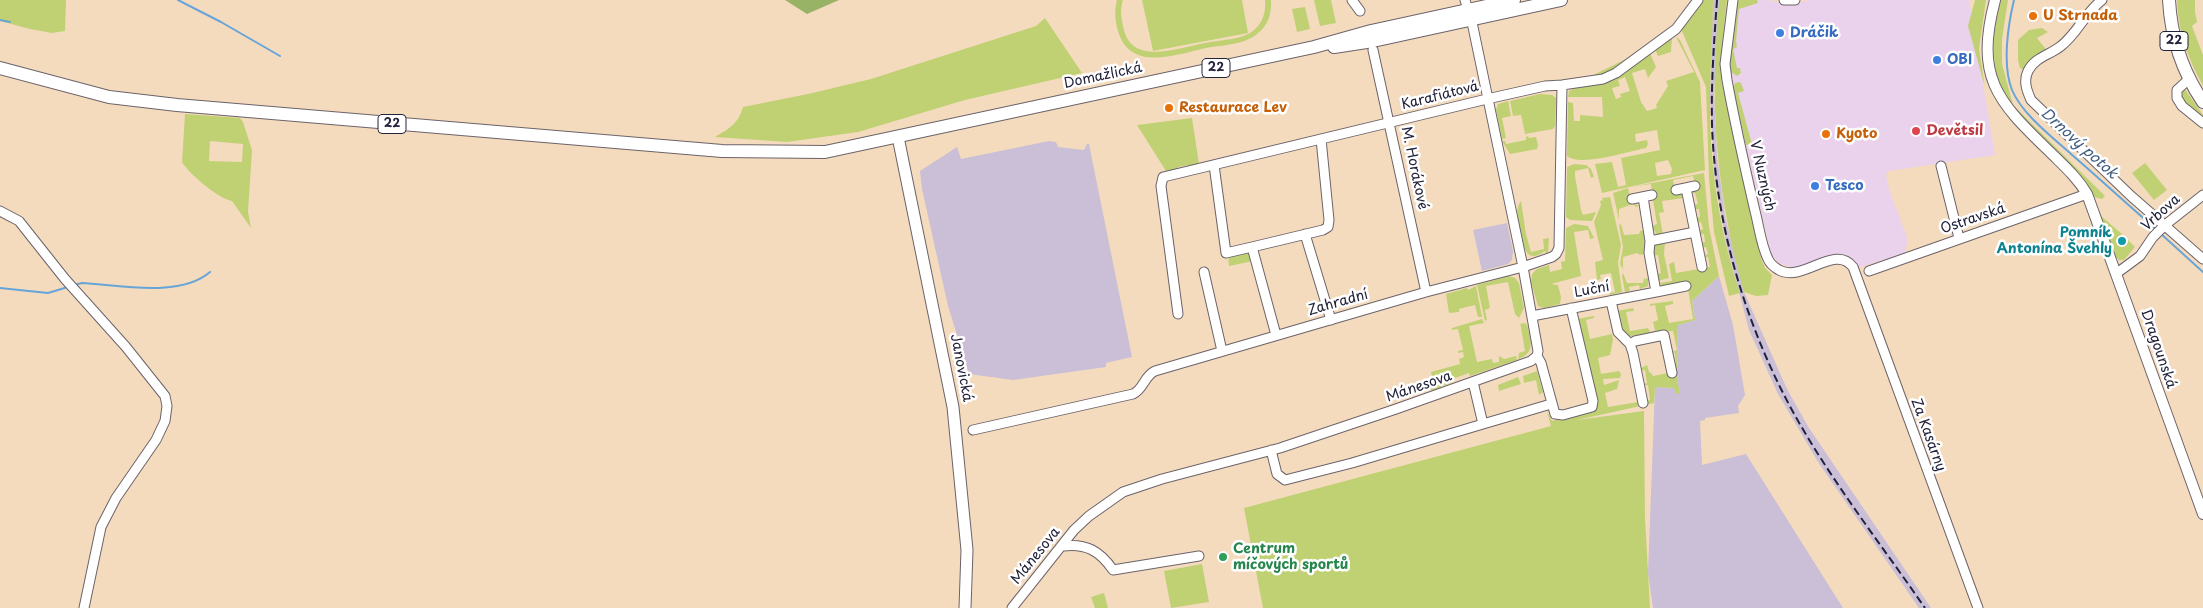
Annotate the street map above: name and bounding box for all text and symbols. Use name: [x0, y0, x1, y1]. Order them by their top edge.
place label: U Strnada: [2043, 8, 2118, 24]
marker: U Strnada: [2027, 10, 2039, 22]
place label: Dráčik: [1790, 25, 1838, 41]
marker: Dráčik: [1774, 27, 1786, 39]
road number: 22: [2160, 31, 2188, 50]
place label: OBI: [1947, 52, 1972, 68]
marker: OBI: [1931, 54, 1943, 66]
road number: 22: [1202, 58, 1230, 78]
street label: Domažlická: [1062, 60, 1144, 92]
street label: Karafiátová: [1399, 78, 1481, 114]
place label: Restaurace Lev: [1179, 100, 1287, 116]
marker: Restaurace Lev: [1163, 102, 1175, 114]
water label: Drnový potok: [2037, 105, 2121, 183]
road number: 22: [378, 115, 406, 134]
place label: Devětsil: [1926, 123, 1983, 139]
street label: M. Horákové: [1397, 125, 1431, 211]
marker: Devětsil: [1910, 125, 1922, 137]
place label: Kyoto: [1836, 126, 1877, 142]
marker: Kyoto: [1820, 128, 1832, 140]
street label: V Nuzných: [1746, 139, 1778, 213]
place label: Tesco: [1825, 178, 1863, 194]
marker: Tesco: [1809, 180, 1821, 192]
street label: Vrbova: [2138, 191, 2184, 235]
street label: Ostravská: [1939, 200, 2007, 238]
place label: Pomník Antonína Švehly: [1997, 225, 2112, 258]
marker: Pomník Antonína Švehly: [2116, 235, 2128, 247]
street label: Luční: [1573, 278, 1611, 302]
street label: Zahradní: [1306, 286, 1370, 320]
street label: Dragounská: [2137, 307, 2179, 391]
street label: Janovická: [946, 333, 976, 403]
street label: Mánesova: [1384, 368, 1454, 406]
street label: Za Kasárny: [1907, 396, 1949, 474]
street label: Mánesova: [1008, 524, 1064, 588]
place label: Centrum míčových sportů: [1233, 541, 1348, 574]
marker: Centrum míčových sportů: [1217, 551, 1229, 563]

